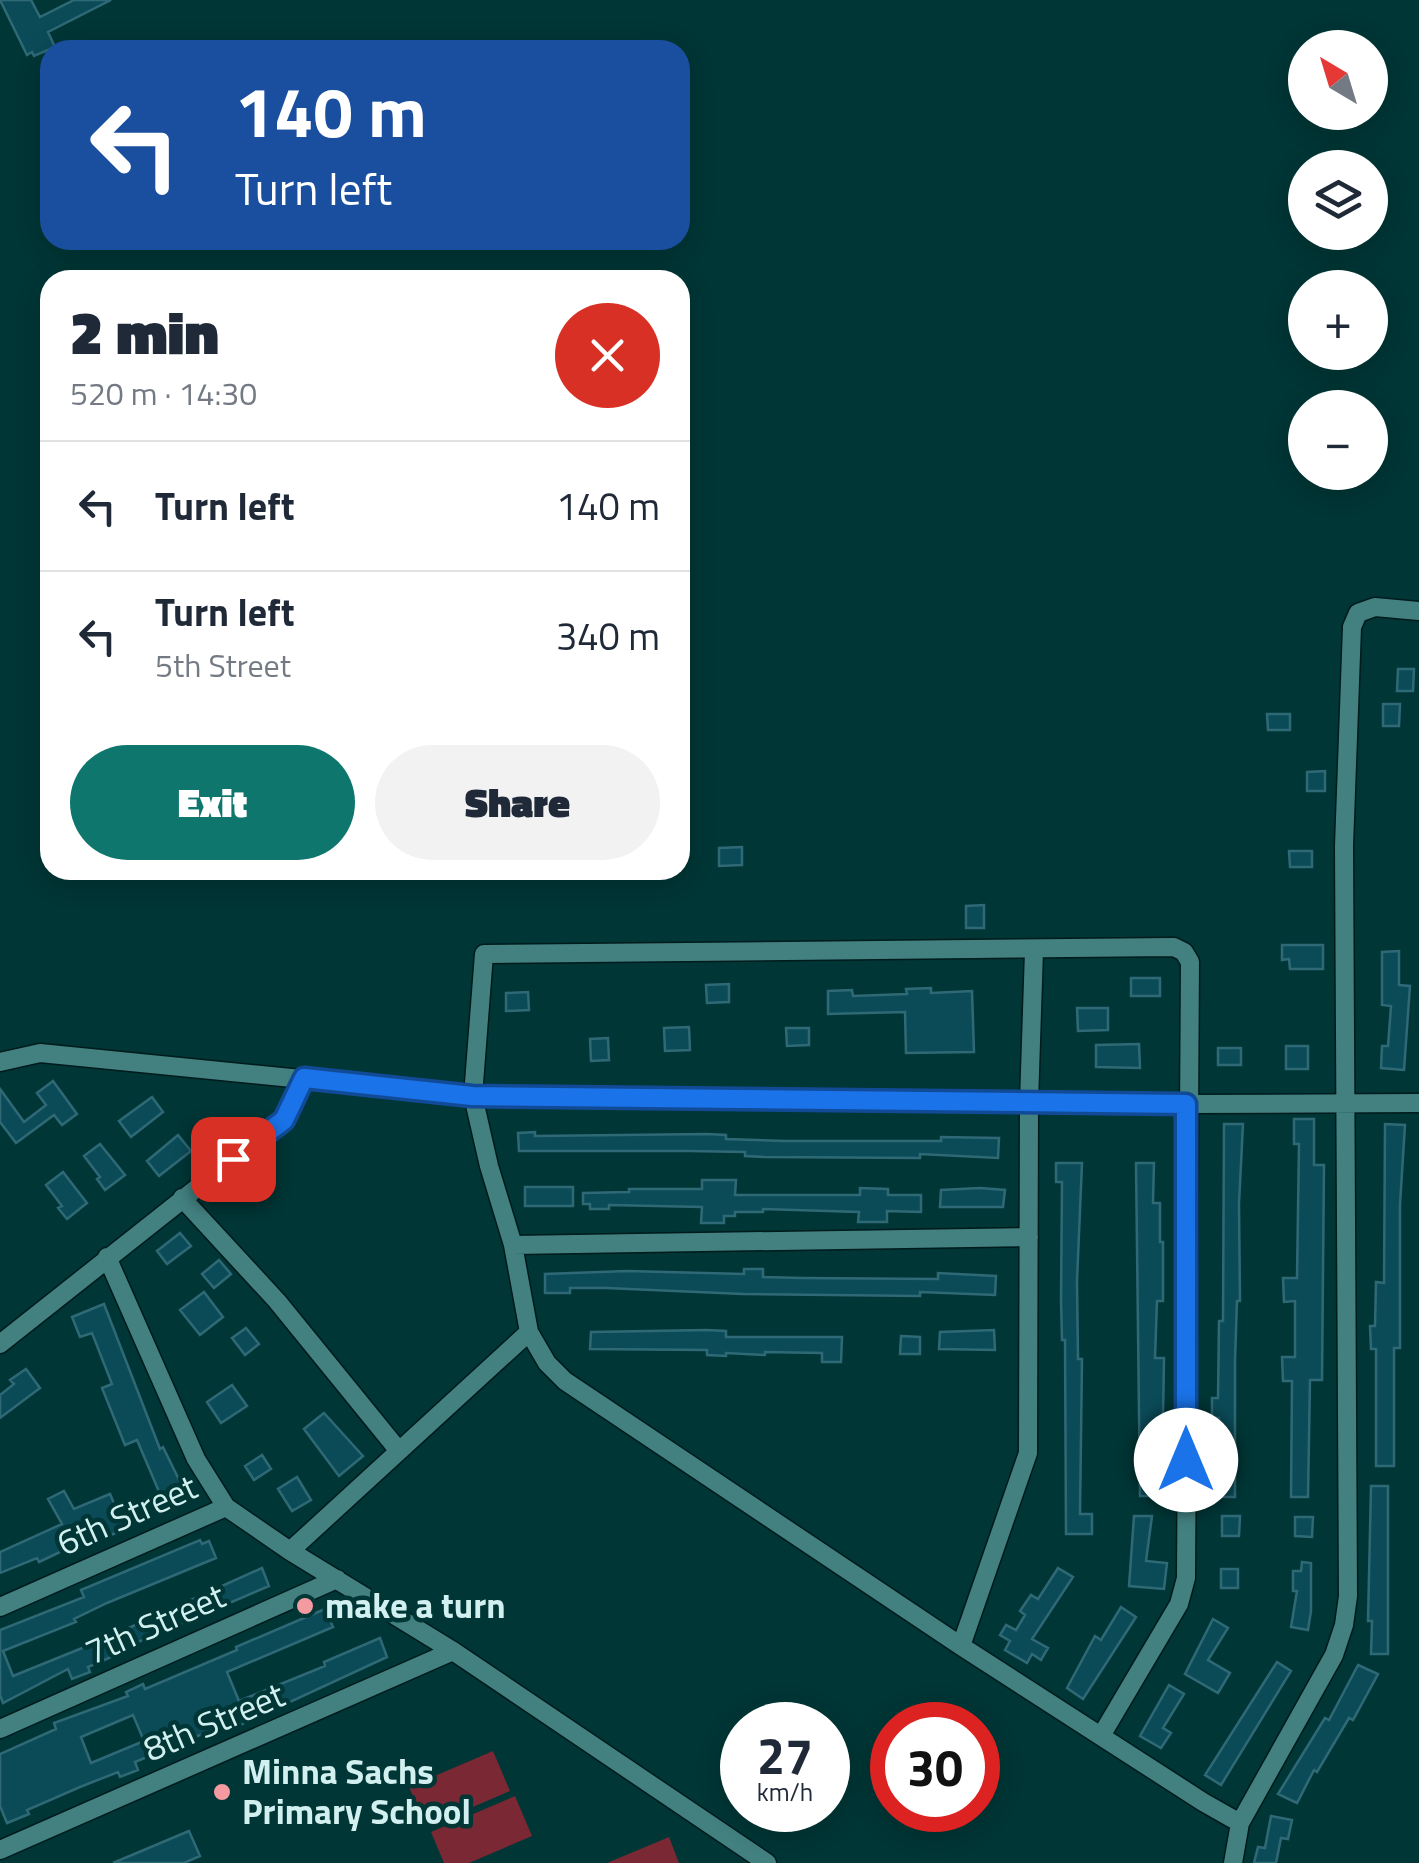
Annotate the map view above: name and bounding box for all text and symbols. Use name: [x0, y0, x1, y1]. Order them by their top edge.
north arrow: [1288, 30, 1388, 130]
map controls: [1288, 30, 1388, 490]
text: 140 m: [235, 58, 427, 164]
icon: left: [70, 80, 200, 210]
button: layers: [1288, 150, 1388, 250]
text: Turn left: [235, 154, 392, 222]
button: +: [1288, 270, 1388, 370]
text: 2 min: [70, 286, 219, 377]
button: close: [555, 303, 660, 408]
text: 520 m · 14:30: [70, 369, 257, 417]
button: −: [1288, 390, 1388, 490]
text: Turn left: [155, 477, 295, 535]
text: 140 m: [556, 477, 660, 535]
icon: left: [70, 479, 125, 534]
text: Turn left: [155, 583, 295, 641]
text: 340 m: [556, 607, 660, 665]
icon: left: [70, 609, 125, 664]
text: 5th Street: [155, 641, 291, 689]
button: Exit: [70, 745, 355, 860]
button: Share: [375, 745, 660, 860]
pin: [191, 1117, 276, 1202]
icon: arrive: [206, 1132, 261, 1187]
position arrow: [1134, 1408, 1238, 1512]
street label: 6th Street: [48, 1459, 205, 1569]
street label: 7th Street: [76, 1568, 233, 1678]
place label: make a turn: [325, 1578, 506, 1632]
marker: make a turn: [294, 1595, 316, 1617]
street label: 8th Street: [135, 1667, 293, 1775]
speed limit sign: 30: [870, 1702, 1000, 1832]
text: 27: [757, 1717, 813, 1793]
place label: Minna Sachs Primary School: [242, 1744, 471, 1838]
text: km/h: [757, 1773, 813, 1811]
marker: Minna Sachs Primary School: [211, 1781, 233, 1803]

